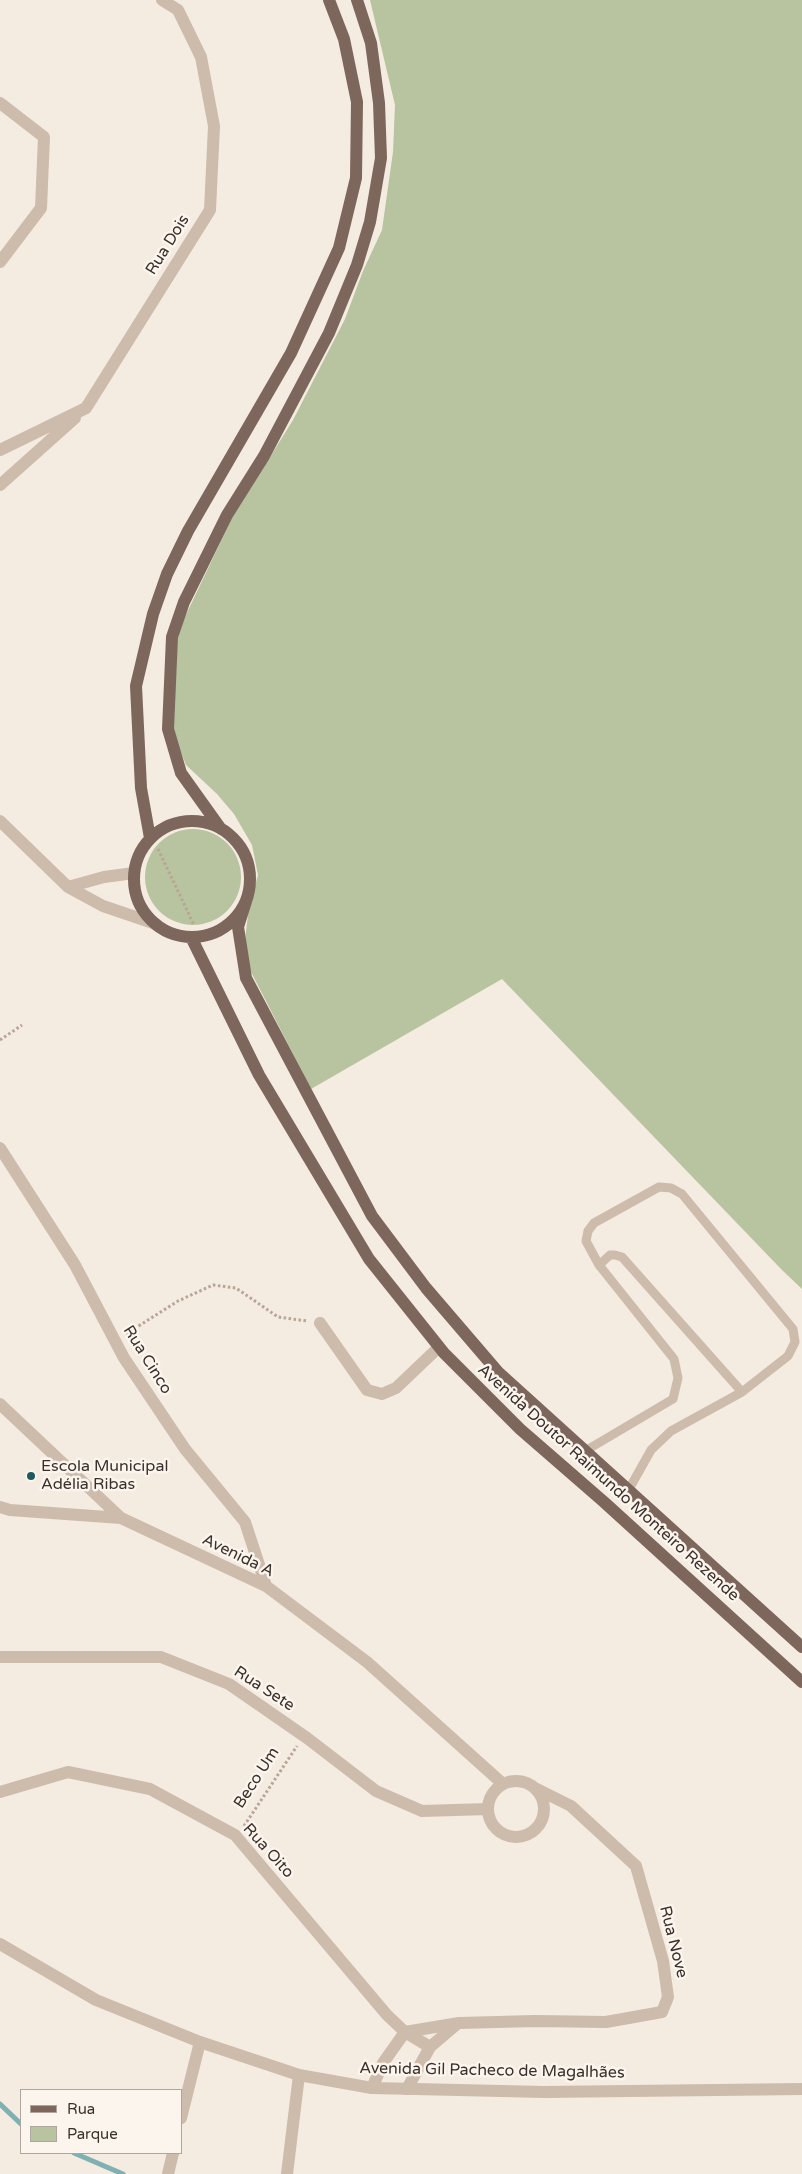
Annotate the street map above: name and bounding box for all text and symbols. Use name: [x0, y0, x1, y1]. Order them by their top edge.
street label: Rua Dois: [142, 211, 194, 279]
street label: Rua Cinco: [118, 1322, 176, 1398]
street label: Avenida Doutor Raimundo Monteiro Rezende: [473, 1360, 743, 1606]
place label: Escola Municipal Adélia Ribas: [41, 1457, 168, 1495]
marker: Escola Municipal Adélia Ribas: [25, 1470, 37, 1482]
street label: Avenida A: [199, 1530, 277, 1582]
street label: Rua Sete: [230, 1662, 298, 1716]
street label: Beco Um: [230, 1744, 284, 1812]
street label: Rua Oito: [239, 1820, 297, 1882]
street label: Rua Nove: [655, 1904, 691, 1980]
street label: Avenida Gil Pacheco de Magalhães: [359, 2059, 625, 2083]
legend: [20, 2089, 182, 2154]
text: Rua: [67, 2100, 95, 2118]
text: Parque: [67, 2125, 118, 2143]

